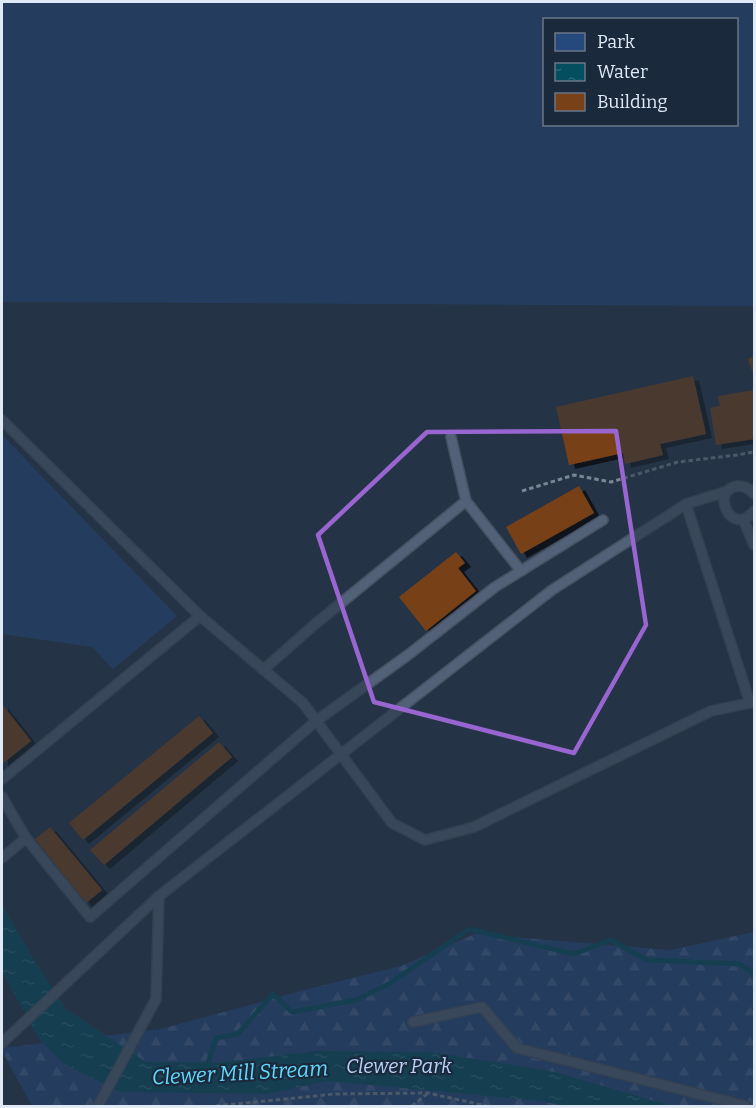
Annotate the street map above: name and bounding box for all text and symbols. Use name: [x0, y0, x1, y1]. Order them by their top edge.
legend: [543, 18, 738, 126]
text: Park: [597, 31, 636, 53]
text: Water: [597, 61, 648, 83]
text: Building: [597, 91, 668, 113]
park label: Clewer Park: [346, 1054, 452, 1078]
water label: Clewer Mill Stream: [151, 1055, 329, 1091]

